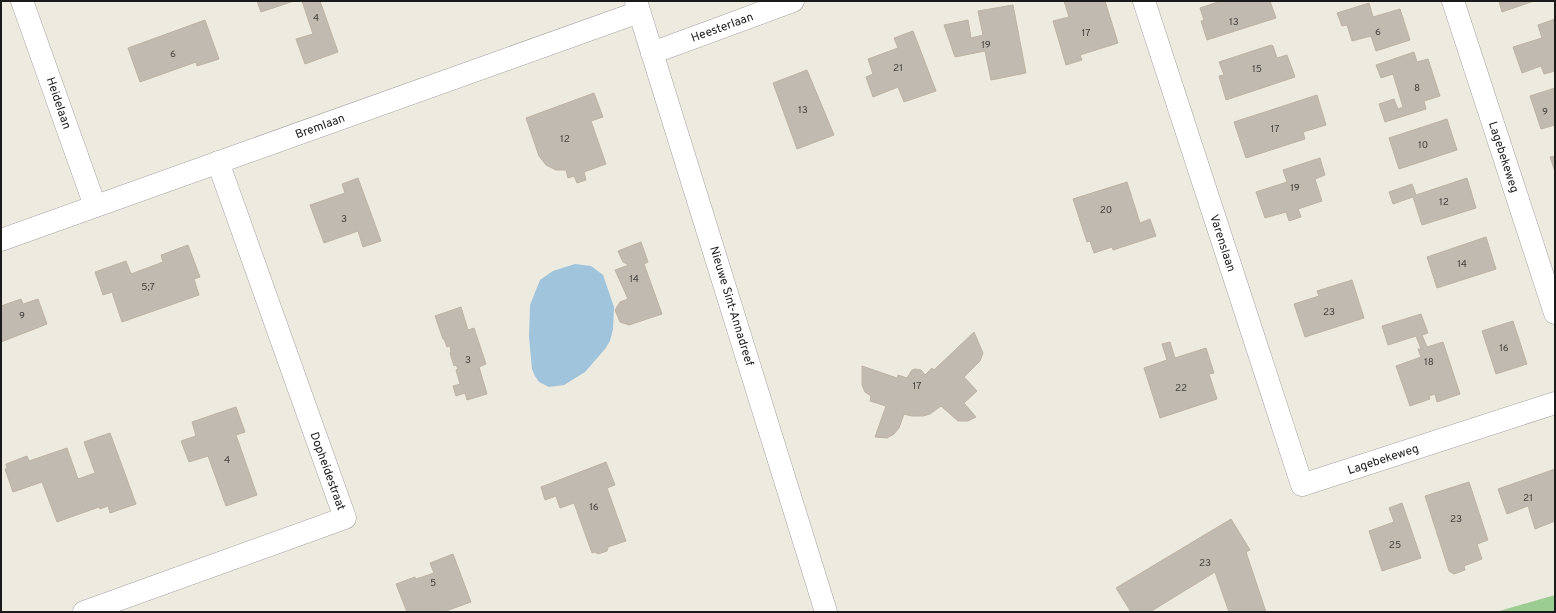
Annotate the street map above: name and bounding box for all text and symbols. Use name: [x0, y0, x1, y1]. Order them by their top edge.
street label: Heesterlaan: [689, 9, 756, 47]
house number: 4: [313, 12, 319, 25]
house number: 13: [1229, 16, 1239, 29]
house number: 6: [1375, 26, 1381, 39]
house number: 17: [1082, 27, 1090, 40]
house number: 19: [981, 39, 991, 52]
house number: 6: [170, 48, 176, 61]
house number: 21: [893, 62, 903, 75]
house number: 15: [1252, 63, 1262, 76]
street label: Heidelaan: [42, 75, 74, 131]
house number: 8: [1414, 82, 1420, 95]
house number: 13: [798, 104, 808, 117]
house number: 9: [1542, 106, 1548, 119]
street label: Bremlaan: [293, 111, 347, 143]
street label: Lagebekeweg: [1484, 120, 1522, 195]
house number: 17: [1271, 123, 1279, 136]
house number: 12: [560, 133, 570, 146]
house number: 10: [1418, 139, 1428, 152]
house number: 19: [1290, 182, 1300, 195]
house number: 12: [1439, 196, 1449, 209]
house number: 20: [1100, 204, 1112, 217]
house number: 3: [341, 213, 347, 226]
street label: Varenslaan: [1205, 213, 1239, 274]
street label: Nieuwe Sint-Annadreef: [705, 245, 757, 368]
house number: 14: [1457, 258, 1467, 271]
house number: 14: [629, 273, 639, 286]
house number: 5;7: [141, 281, 155, 294]
house number: 23: [1323, 306, 1335, 319]
house number: 9: [19, 310, 25, 323]
house number: 16: [1499, 342, 1509, 355]
house number: 3: [465, 354, 471, 367]
house number: 18: [1424, 356, 1434, 369]
house number: 17: [913, 380, 921, 393]
house number: 22: [1175, 382, 1187, 395]
street label: Dopheidestraat: [306, 430, 349, 513]
street label: Lagebekeweg: [1346, 441, 1421, 479]
house number: 4: [224, 454, 230, 467]
house number: 21: [1523, 492, 1533, 505]
house number: 16: [589, 501, 599, 514]
house number: 23: [1450, 513, 1462, 526]
house number: 25: [1389, 539, 1401, 552]
house number: 23: [1199, 557, 1211, 570]
house number: 5: [430, 577, 436, 590]

